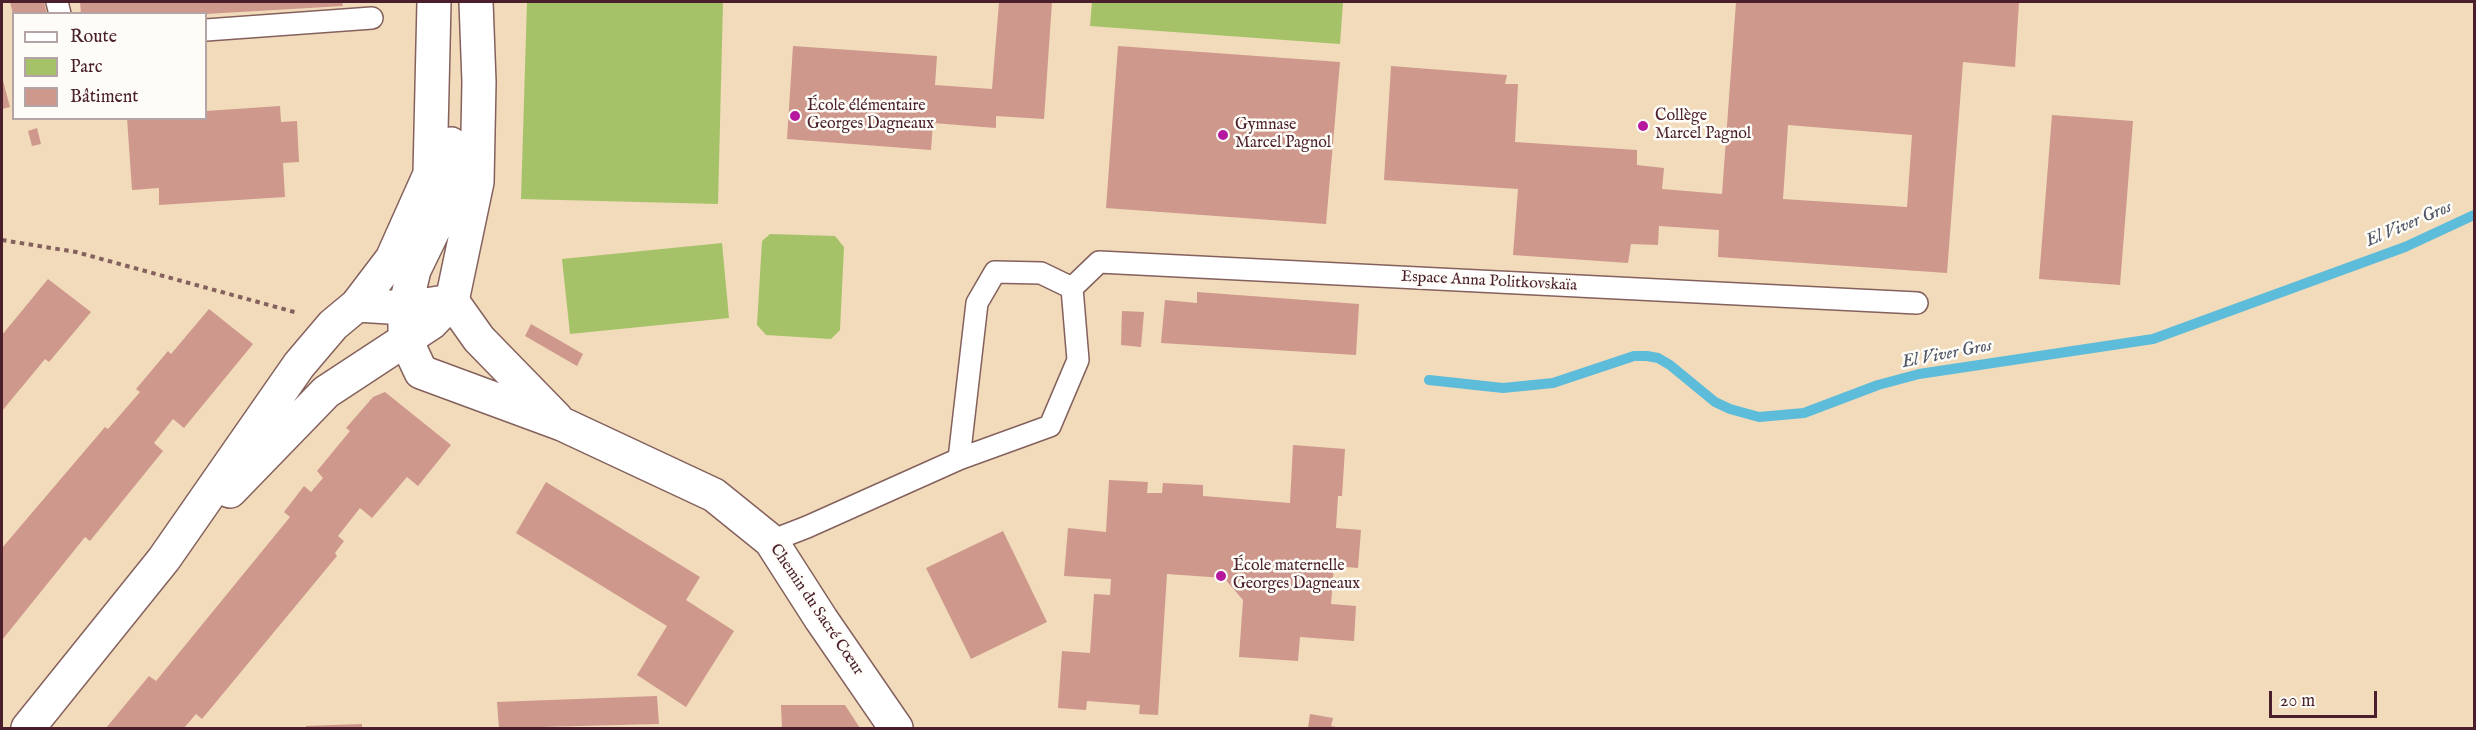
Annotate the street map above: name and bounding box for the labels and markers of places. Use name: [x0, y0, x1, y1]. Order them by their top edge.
place label: École élémentaire Georges Dagneaux: [807, 97, 934, 135]
place label: Collège Marcel Pagnol: [1655, 107, 1751, 145]
marker: École élémentaire Georges Dagneaux: [788, 109, 802, 123]
place label: Gymnase Marcel Pagnol: [1235, 116, 1331, 154]
marker: Collège Marcel Pagnol: [1636, 119, 1650, 133]
marker: Gymnase Marcel Pagnol: [1216, 128, 1230, 142]
place label: École maternelle Georges Dagneaux: [1233, 557, 1360, 595]
marker: École maternelle Georges Dagneaux: [1214, 569, 1228, 583]

